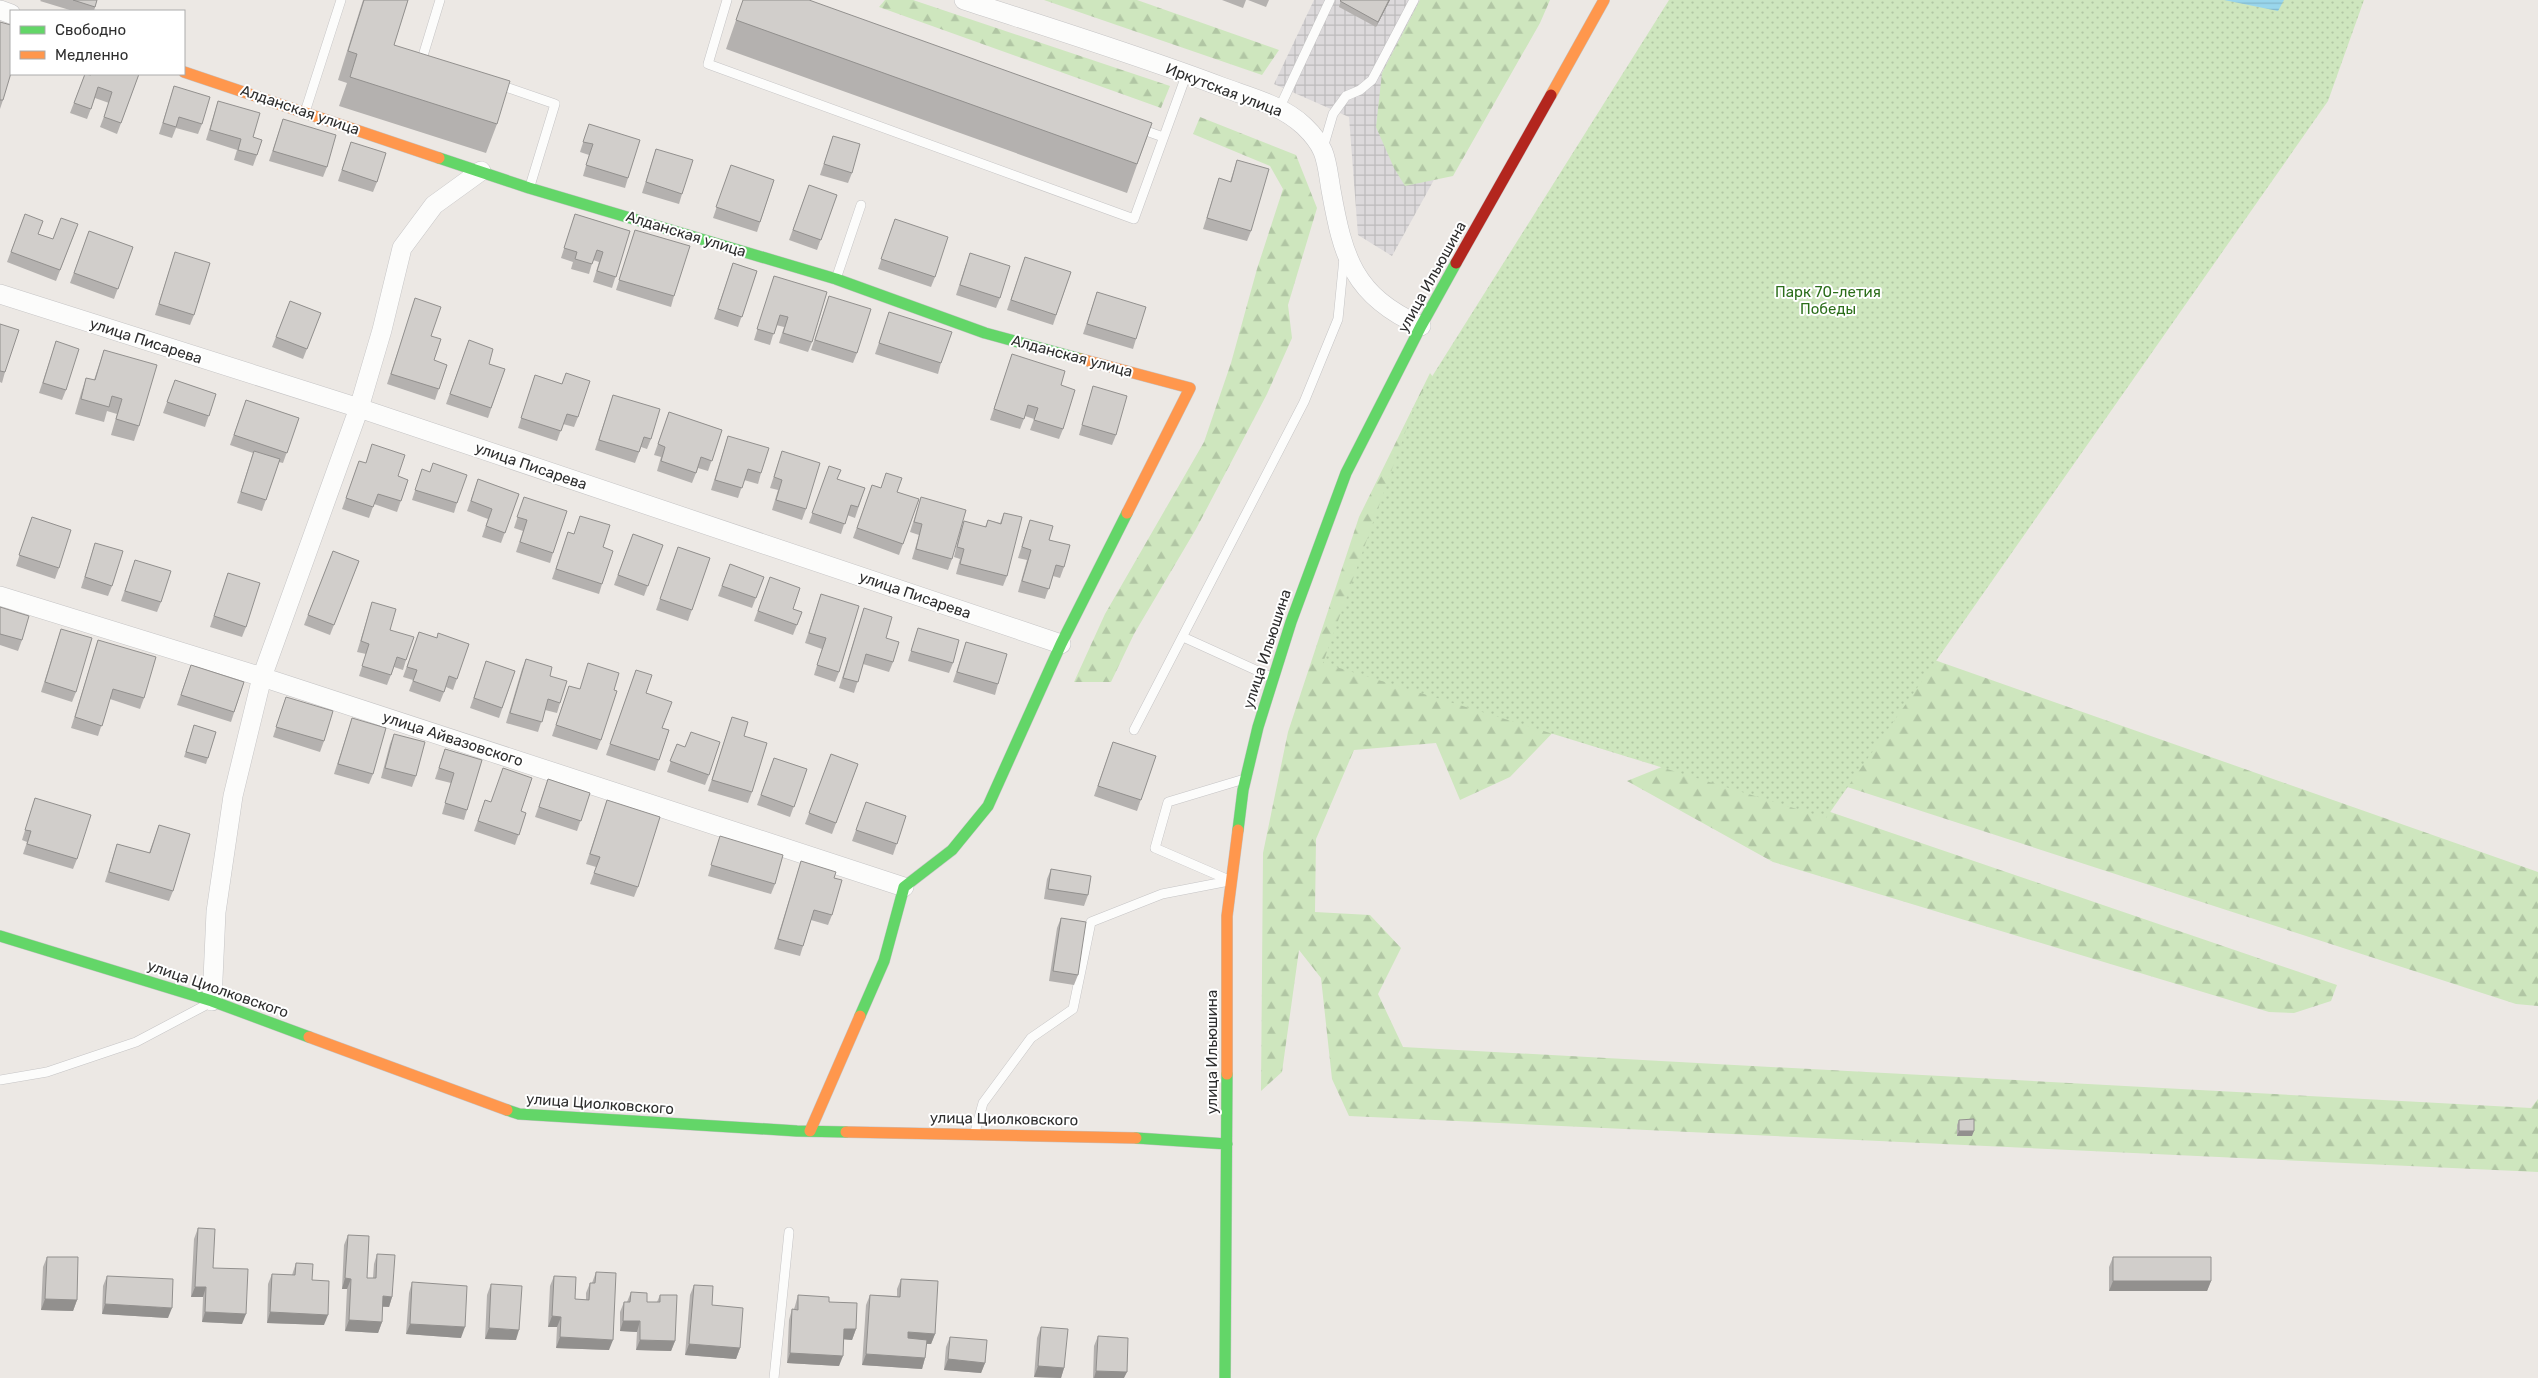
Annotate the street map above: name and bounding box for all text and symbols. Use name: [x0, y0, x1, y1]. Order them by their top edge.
legend: [10, 10, 185, 75]
text: Свободно: [55, 21, 126, 39]
text: Медленно: [55, 46, 128, 64]
street label: Иркутская улица: [1163, 59, 1285, 121]
street label: Алданская улица: [238, 81, 362, 139]
street label: Алданская улица: [624, 207, 748, 261]
street label: улица Ильюшина: [1394, 218, 1470, 336]
park label: Парк 70-летия Победы: [1775, 283, 1881, 318]
street label: улица Писарева: [87, 314, 205, 368]
street label: Алданская улица: [1009, 331, 1135, 381]
street label: улица Писарева: [473, 438, 589, 494]
street label: улица Писарева: [857, 567, 973, 623]
street label: улица Ильюшина: [1239, 587, 1295, 711]
street label: улица Айвазовского: [380, 708, 526, 770]
street label: улица Циолковского: [145, 956, 291, 1022]
street label: улица Ильюшина: [1203, 990, 1221, 1114]
street label: улица Циолковского: [525, 1090, 675, 1118]
street label: улица Циолковского: [930, 1109, 1078, 1129]

